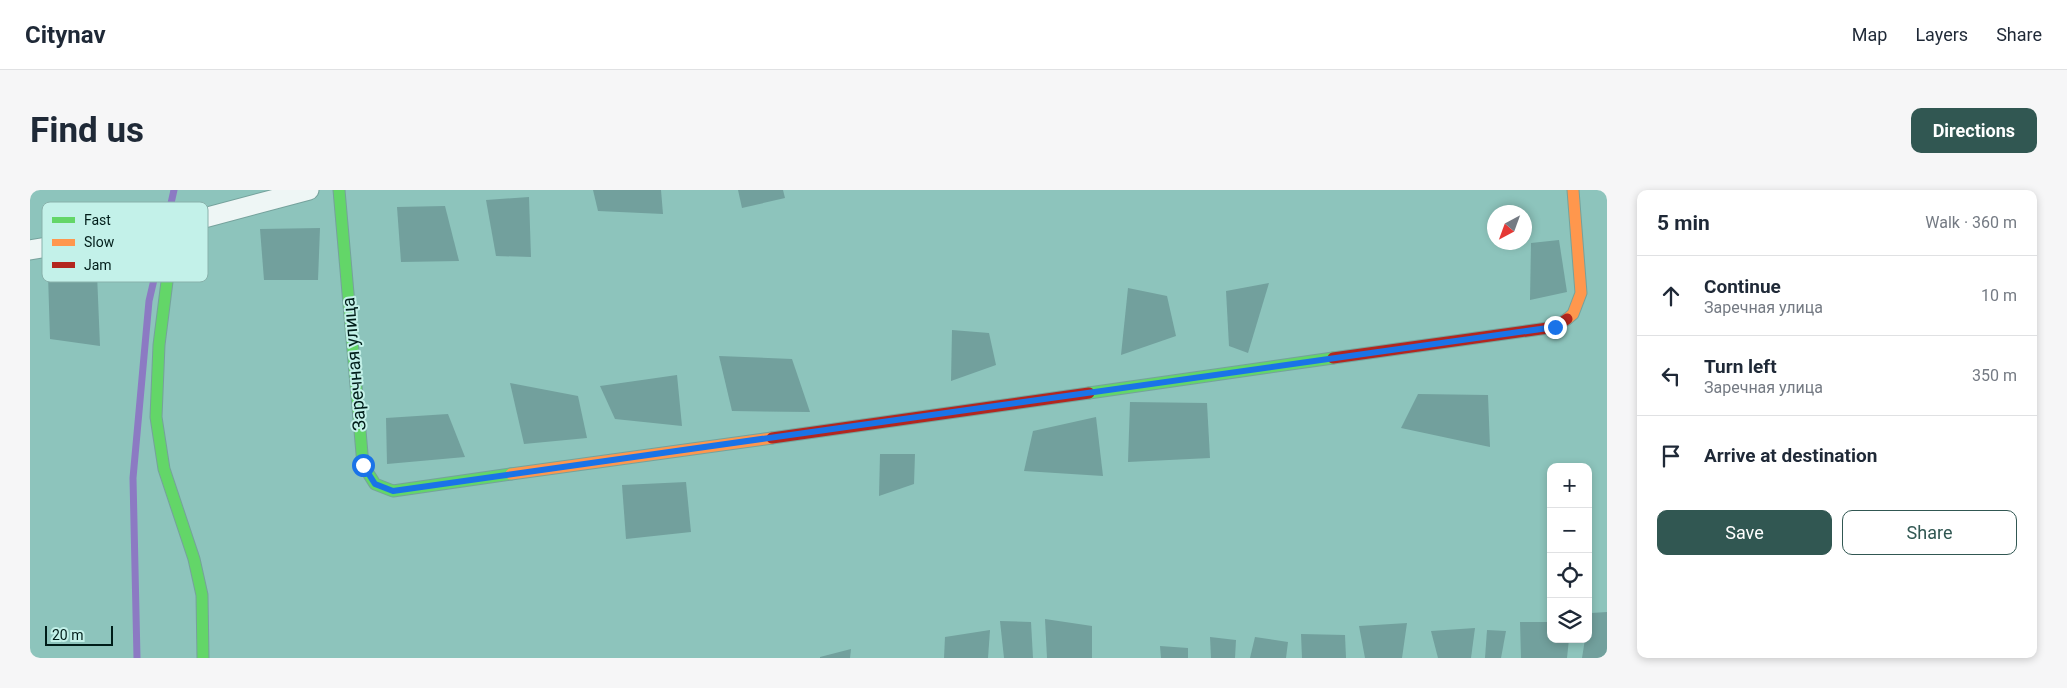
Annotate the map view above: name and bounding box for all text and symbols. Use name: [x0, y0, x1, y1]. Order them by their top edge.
text: Citynav: [25, 21, 106, 49]
text: Map: [1852, 24, 1887, 45]
text: Layers: [1915, 24, 1968, 45]
text: Share: [1996, 24, 2042, 45]
button: Directions: [1911, 108, 2037, 153]
text: Find us: [30, 110, 144, 151]
legend: [42, 202, 208, 282]
north arrow: [1487, 205, 1532, 250]
text: 5 min: [1657, 211, 1710, 235]
text: Fast: [84, 212, 111, 228]
text: Walk · 360 m: [1925, 213, 2017, 232]
text: Slow: [84, 234, 115, 250]
text: Jam: [84, 257, 112, 273]
text: Continue: [1704, 275, 1781, 298]
icon: ahead: [1657, 282, 1685, 310]
text: 10 m: [1981, 286, 2017, 305]
street label: Заречная улица: [337, 296, 370, 432]
text: Заречная улица: [1704, 298, 1823, 317]
route end: [1544, 316, 1567, 339]
text: Turn left: [1704, 355, 1777, 378]
icon: left: [1657, 362, 1685, 390]
text: 350 m: [1972, 366, 2017, 385]
text: Заречная улица: [1704, 378, 1823, 397]
icon: arrive: [1657, 442, 1685, 470]
text: Arrive at destination: [1704, 444, 1877, 467]
route start: [352, 454, 375, 477]
map controls: [1547, 463, 1592, 643]
button: +: [1547, 463, 1592, 508]
button: −: [1547, 508, 1592, 553]
button: Save: [1657, 510, 1832, 555]
button: Share: [1842, 510, 2017, 555]
button: locate: [1547, 553, 1592, 598]
button: layers: [1547, 598, 1592, 643]
scale bar: [45, 623, 112, 646]
text: 20 m: [52, 627, 84, 643]

